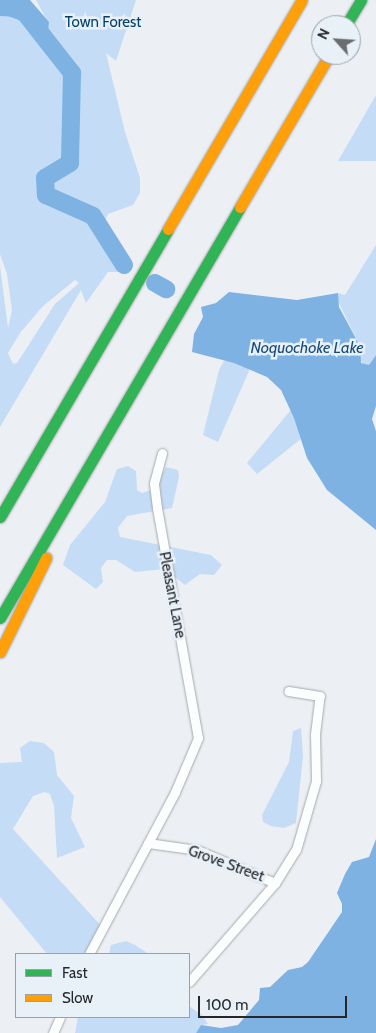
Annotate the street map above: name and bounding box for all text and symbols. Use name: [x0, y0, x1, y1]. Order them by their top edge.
park label: Town Forest: [65, 14, 141, 32]
north arrow: [311, 15, 361, 65]
text: N: [313, 25, 334, 42]
water label: Noquochoke Lake: [250, 338, 364, 358]
street label: Pleasant Lane: [155, 550, 189, 640]
street label: Grove Street: [186, 842, 266, 886]
legend: [15, 953, 190, 1018]
text: Fast: [62, 964, 87, 982]
scale bar: [201, 986, 350, 1018]
text: Slow: [62, 989, 93, 1007]
text: 100 m: [206, 996, 248, 1014]

